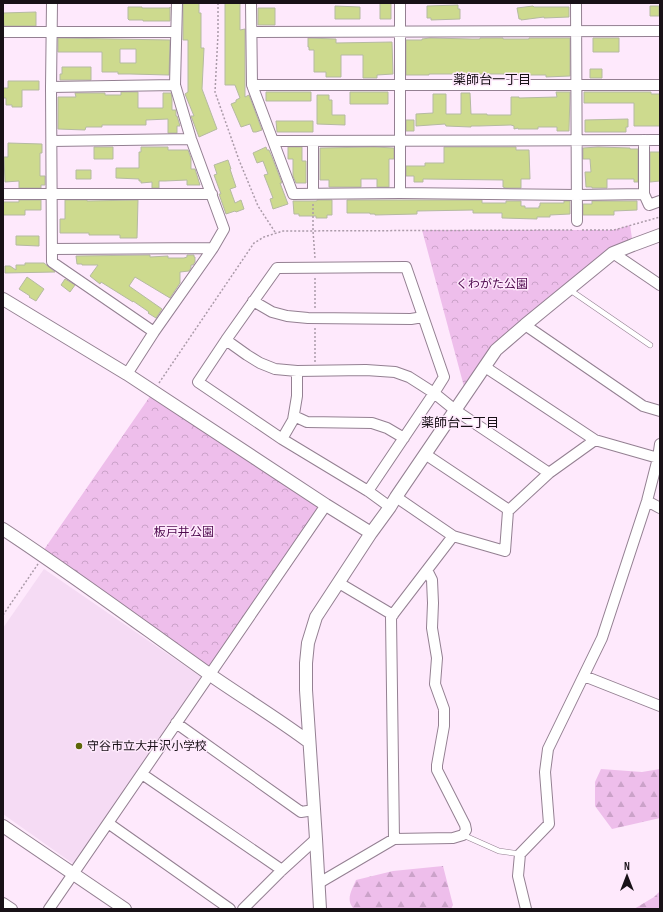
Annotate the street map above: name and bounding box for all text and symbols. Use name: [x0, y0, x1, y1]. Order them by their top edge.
district label: 薬師台一丁目: [453, 72, 531, 88]
park label: くわがた公園: [456, 277, 528, 292]
district label: 薬師台二丁目: [421, 415, 499, 431]
park label: 板戸井公園: [154, 525, 214, 540]
place label: 守谷市立大井沢小学校: [87, 739, 207, 754]
marker: 守谷市立大井沢小学校: [74, 741, 84, 751]
north arrow: [607, 856, 647, 896]
text: N: [624, 860, 630, 873]

